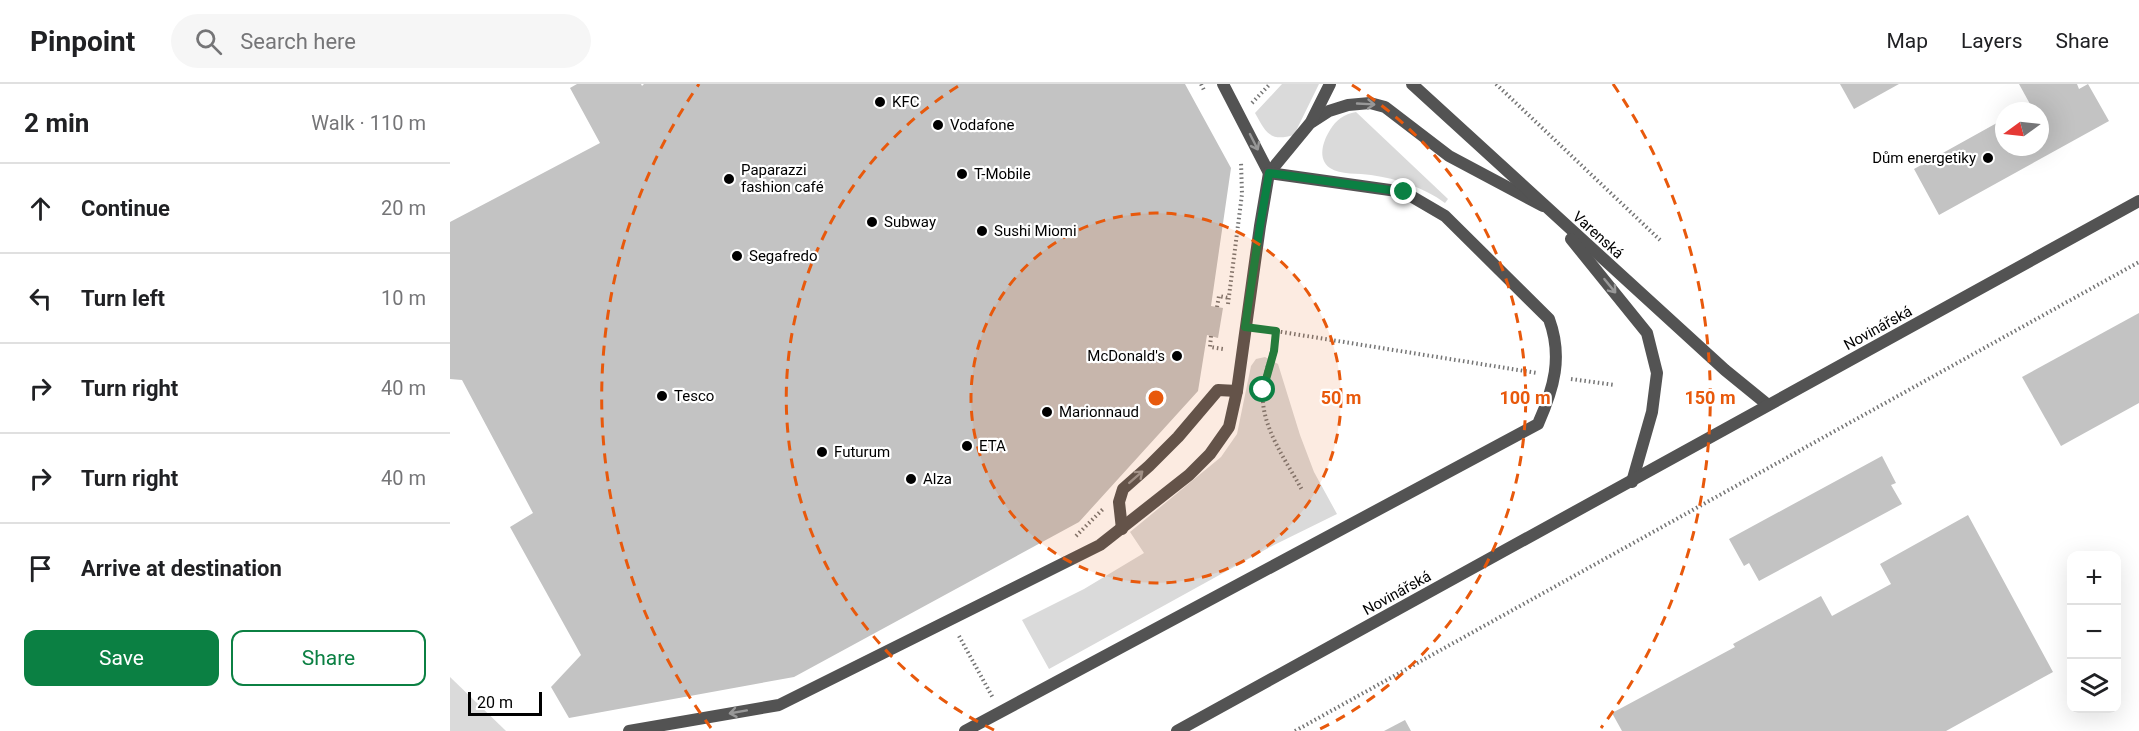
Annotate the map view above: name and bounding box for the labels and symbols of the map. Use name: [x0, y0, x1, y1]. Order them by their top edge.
place label: KFC: [892, 93, 920, 111]
marker: KFC: [873, 95, 887, 109]
one-way arrow: [1355, 99, 1375, 110]
north arrow: [1995, 102, 2049, 156]
place label: Vodafone: [950, 116, 1014, 134]
marker: Vodafone: [931, 118, 945, 132]
one-way arrow: [1249, 133, 1260, 151]
place label: Dům energetiky: [1872, 149, 1976, 167]
marker: Dům energetiky: [1981, 151, 1995, 165]
place label: Paparazzi fashion café: [741, 161, 824, 196]
place label: T-Mobile: [974, 165, 1031, 183]
marker: T-Mobile: [955, 167, 969, 181]
marker: Paparazzi fashion café: [722, 172, 736, 186]
route end: [1390, 178, 1416, 204]
street label: Varenská: [1569, 208, 1627, 262]
place label: Subway: [884, 213, 936, 231]
marker: Subway: [865, 215, 879, 229]
place label: Sushi Miomi: [994, 222, 1077, 240]
marker: Sushi Miomi: [975, 224, 989, 238]
place label: Segafredo: [749, 247, 818, 265]
marker: Segafredo: [730, 249, 744, 263]
one-way arrow: [1603, 278, 1616, 294]
street label: Novinářská: [1841, 302, 1915, 354]
place label: McDonald's: [1087, 347, 1165, 365]
marker: McDonald's: [1170, 349, 1184, 363]
route start: [1249, 376, 1275, 402]
place label: Tesco: [674, 387, 714, 405]
text: 50 m: [1321, 387, 1361, 408]
text: 100 m: [1499, 387, 1551, 408]
text: 150 m: [1684, 387, 1736, 408]
centre of rings: [1146, 388, 1166, 408]
marker: Tesco: [655, 389, 669, 403]
place label: Marionnaud: [1059, 403, 1139, 421]
marker: Marionnaud: [1040, 405, 1054, 419]
place label: ETA: [979, 437, 1006, 455]
marker: ETA: [960, 439, 974, 453]
place label: Futurum: [834, 443, 890, 461]
marker: Futurum: [815, 445, 829, 459]
place label: Alza: [923, 470, 952, 488]
one-way arrow: [1128, 471, 1144, 484]
marker: Alza: [904, 472, 918, 486]
street label: Novinářská: [1360, 567, 1434, 619]
scale bar: [468, 689, 542, 716]
one-way arrow: [728, 706, 748, 717]

